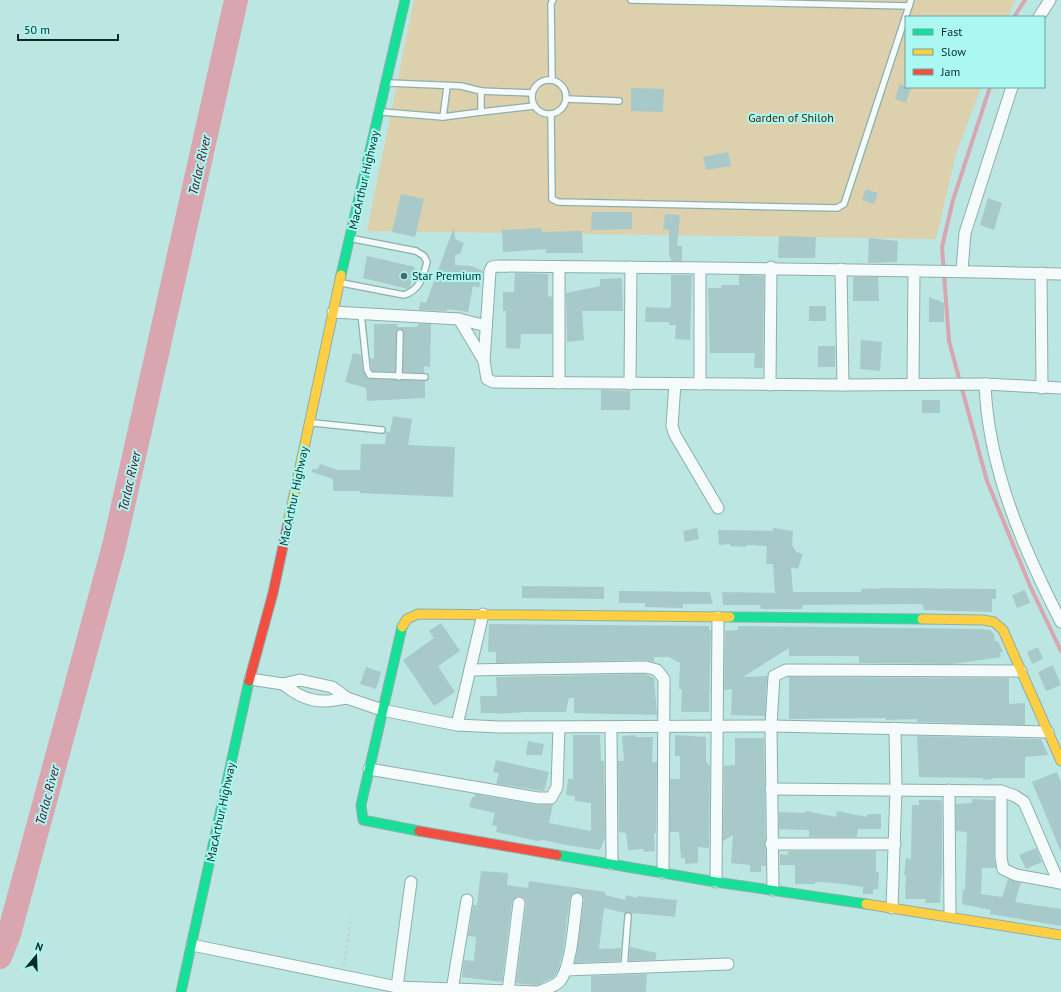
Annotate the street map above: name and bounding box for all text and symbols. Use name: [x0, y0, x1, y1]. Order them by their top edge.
scale bar: [18, 16, 118, 42]
legend: [905, 16, 1045, 88]
text: 50 m: [24, 22, 50, 37]
text: Fast: [941, 24, 962, 39]
text: Slow: [941, 44, 966, 59]
text: Jam: [940, 64, 960, 79]
park label: Garden of Shiloh: [748, 110, 834, 125]
street label: MacArthur Highway: [345, 128, 382, 231]
water label: Tarlac River: [184, 133, 215, 197]
place label: Star Premium: [412, 268, 481, 283]
marker: Star Premium: [399, 271, 409, 281]
street label: MacArthur Highway: [276, 444, 311, 547]
water label: Tarlac River: [114, 449, 145, 513]
street label: MacArthur Highway: [203, 760, 238, 863]
water label: Tarlac River: [31, 763, 64, 827]
north arrow: [16, 936, 56, 976]
text: N: [34, 939, 45, 954]

